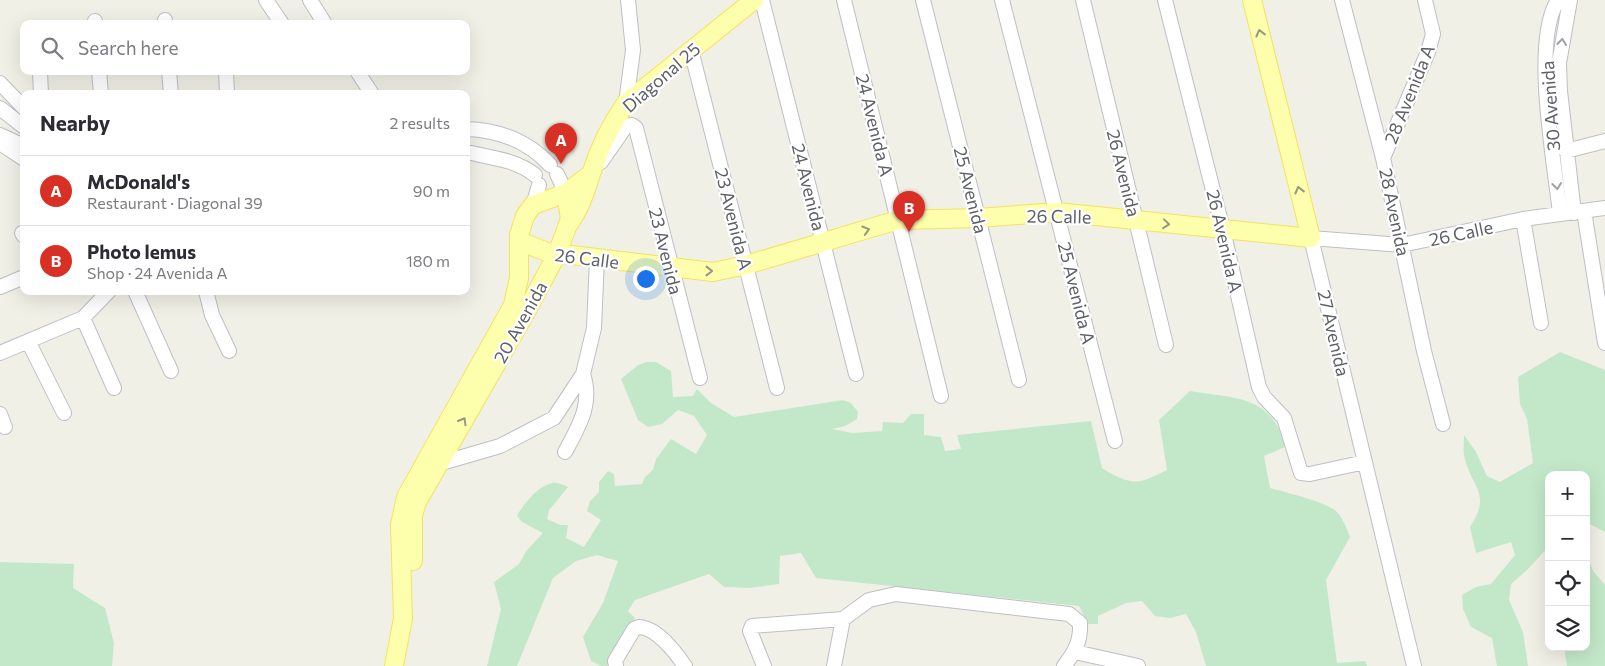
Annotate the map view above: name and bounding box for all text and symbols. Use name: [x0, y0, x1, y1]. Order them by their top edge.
search box: [20, 20, 470, 75]
one-way arrow: [1255, 28, 1266, 37]
icon: search: [38, 34, 66, 62]
text: Search here: [78, 36, 178, 59]
street label: Diagonal 25: [618, 37, 704, 117]
one-way arrow: [1556, 38, 1567, 46]
street label: 28 Avenida A: [1379, 41, 1439, 147]
street label: 30 Avenida: [1536, 60, 1564, 152]
street label: 24 Avenida A: [852, 72, 898, 178]
text: Nearby: [40, 110, 110, 135]
text: 2 results: [389, 113, 450, 132]
pin: A: [545, 123, 577, 164]
street label: 26 Avenida: [1103, 127, 1145, 219]
street label: 24 Avenida: [788, 141, 830, 233]
street label: 25 Avenida: [950, 144, 992, 236]
street label: 23 Avenida A: [711, 166, 757, 272]
street label: 28 Avenida: [1375, 166, 1415, 258]
text: McDonald's: [87, 170, 190, 193]
text: A: [50, 181, 62, 200]
text: 90 m: [413, 181, 450, 200]
one-way arrow: [1551, 182, 1562, 190]
street label: 26 Avenida A: [1202, 187, 1248, 295]
one-way arrow: [1295, 187, 1305, 195]
pin: B: [893, 191, 925, 232]
text: Restaurant · Diagonal 39: [87, 193, 263, 212]
street label: 26 Calle: [1026, 204, 1092, 228]
street label: 23 Avenida: [645, 205, 687, 297]
street label: 26 Calle: [1427, 216, 1495, 250]
one-way arrow: [1162, 218, 1170, 229]
one-way arrow: [861, 226, 870, 236]
text: Photo lemus: [87, 240, 196, 263]
street label: 25 Avenida A: [1054, 240, 1100, 346]
street label: 26 Calle: [554, 243, 620, 273]
text: B: [51, 251, 61, 270]
text: 180 m: [406, 251, 450, 270]
text: Shop · 24 Avenida A: [87, 263, 228, 282]
your location: [633, 266, 659, 292]
one-way arrow: [706, 266, 714, 276]
street label: 20 Avenida: [489, 277, 551, 367]
street label: 27 Avenida: [1313, 288, 1355, 378]
one-way arrow: [457, 417, 467, 426]
map controls: [1545, 471, 1590, 651]
button: +: [1545, 471, 1590, 516]
button: −: [1545, 516, 1590, 561]
button: locate: [1545, 561, 1590, 606]
button: layers: [1545, 606, 1590, 651]

